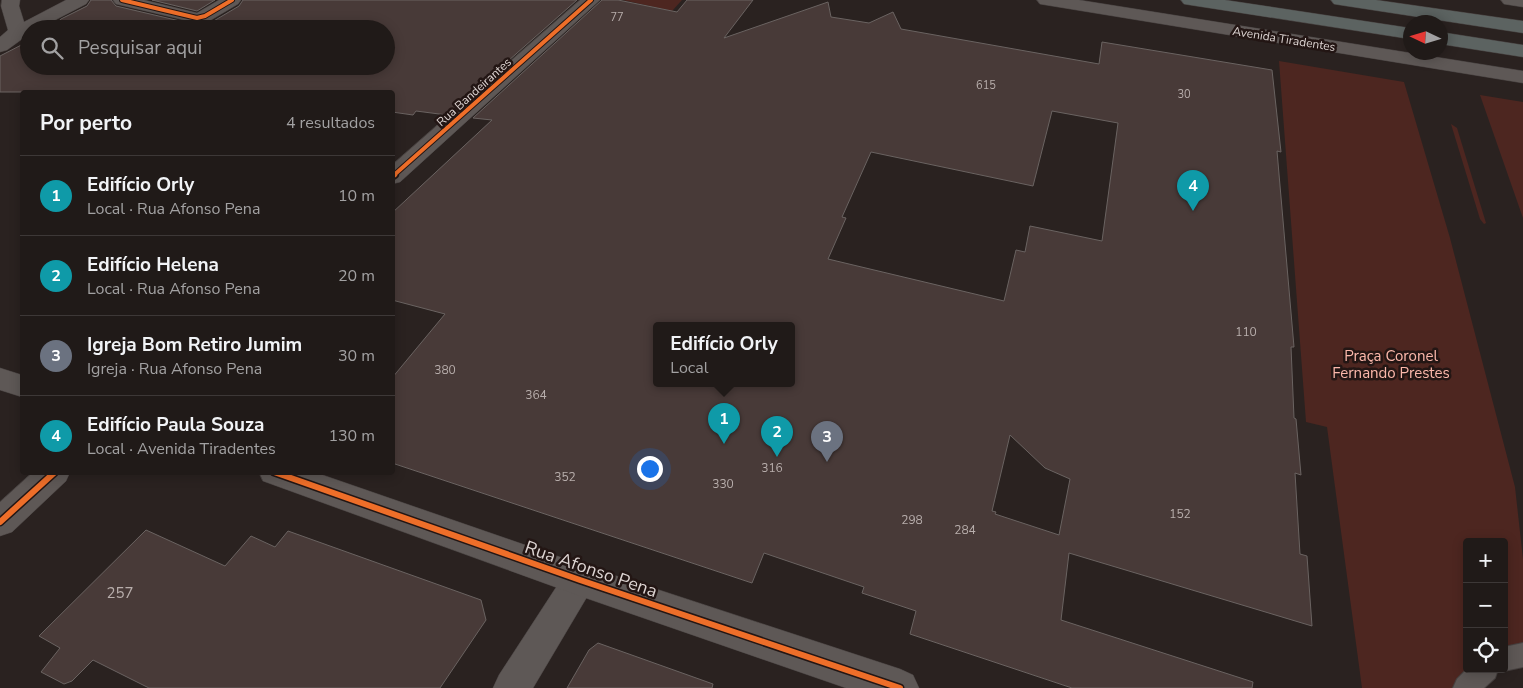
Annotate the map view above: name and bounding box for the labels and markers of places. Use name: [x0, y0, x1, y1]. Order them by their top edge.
pin: 4: [1177, 170, 1209, 211]
pin: 1: [708, 403, 740, 444]
pin: 2: [761, 416, 793, 457]
pin: 3: [811, 421, 843, 462]

